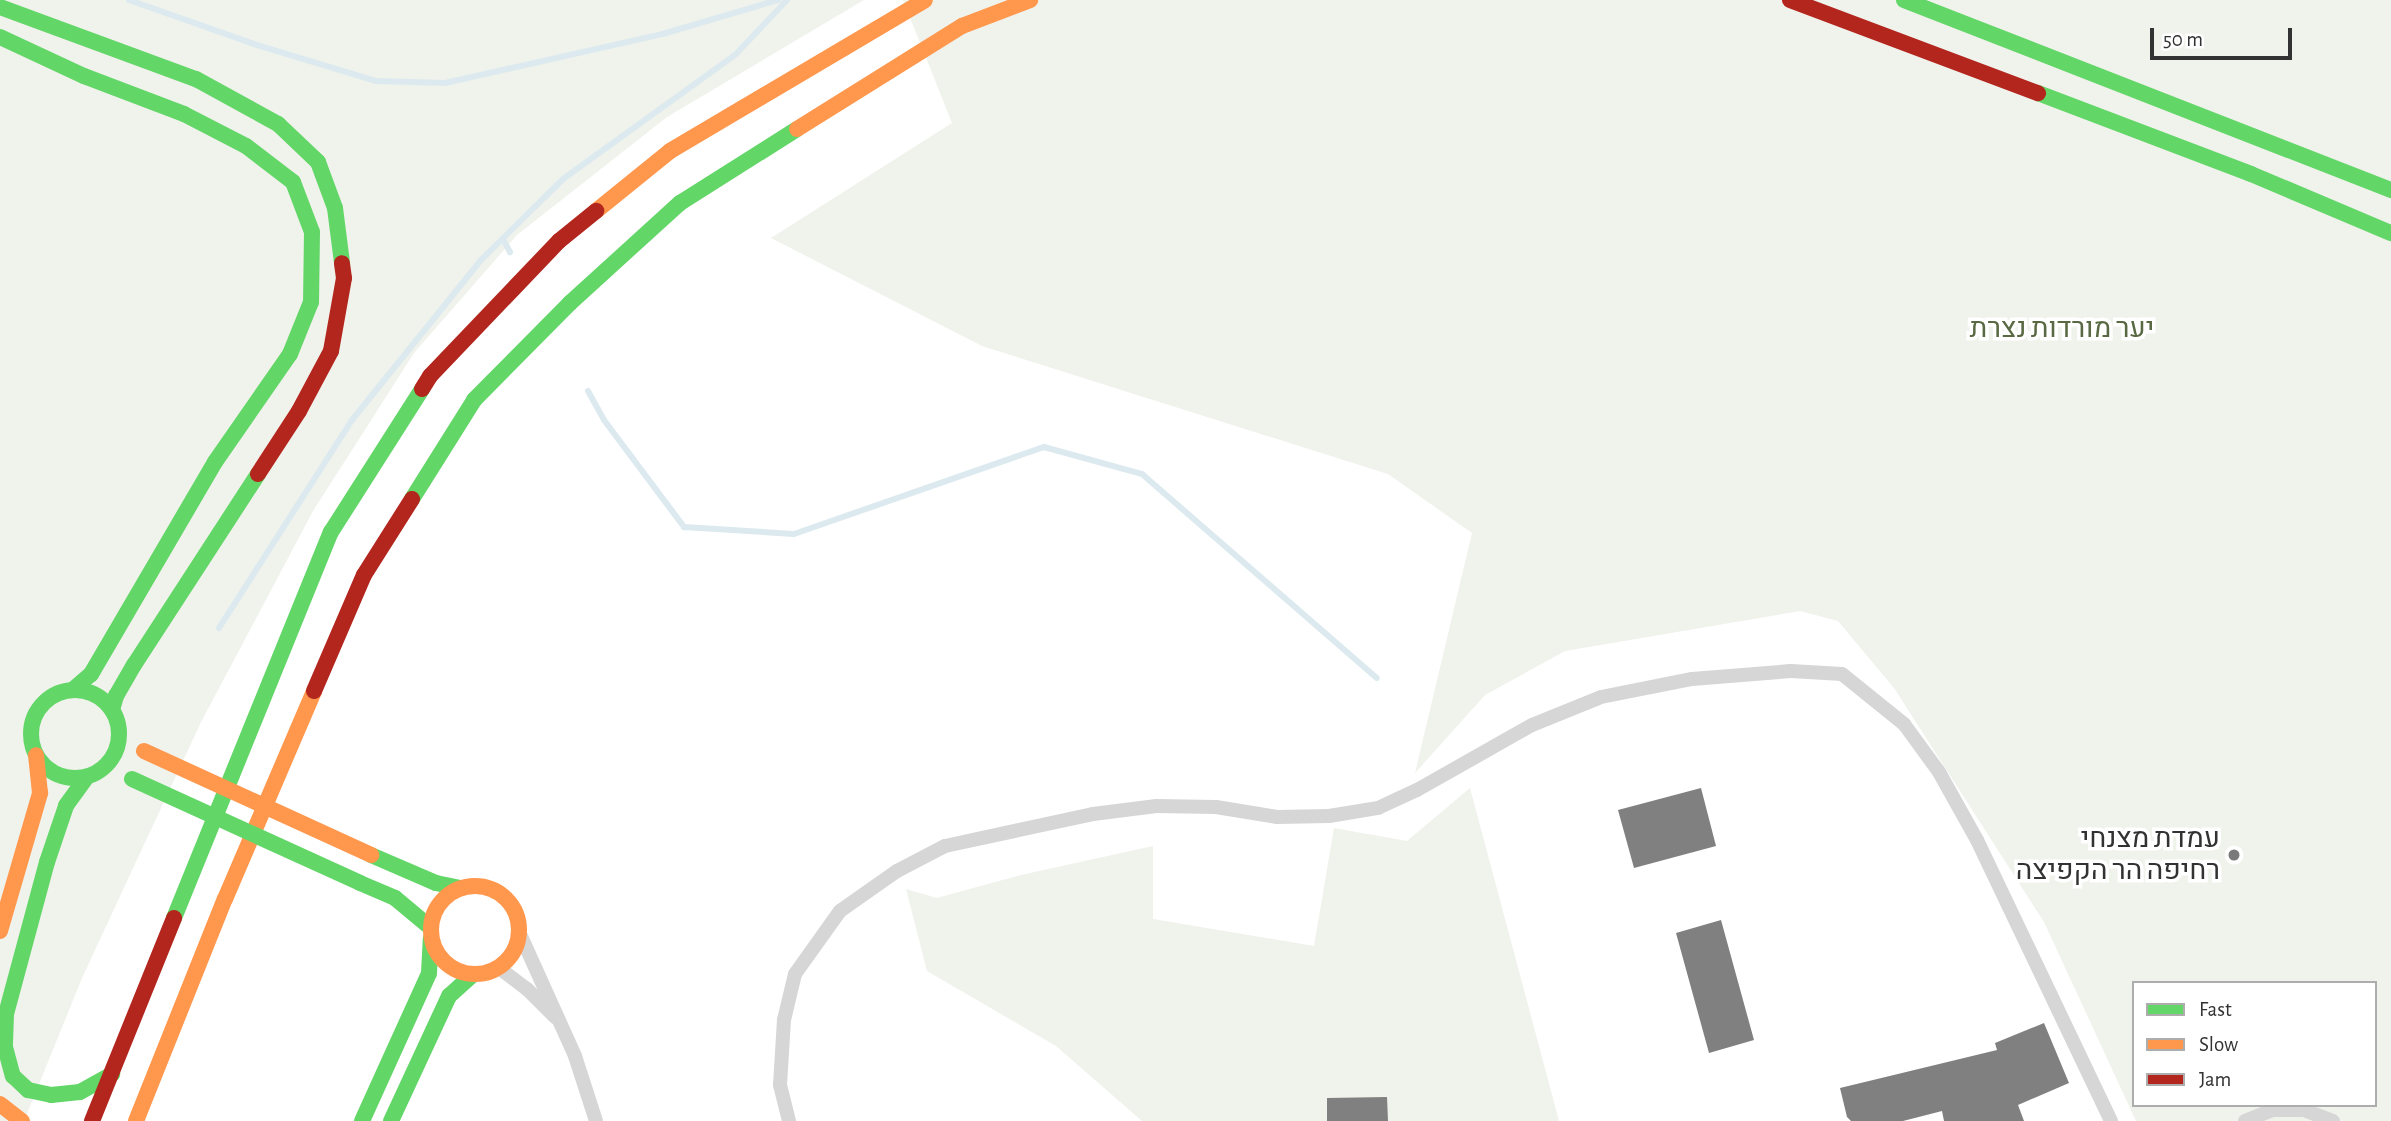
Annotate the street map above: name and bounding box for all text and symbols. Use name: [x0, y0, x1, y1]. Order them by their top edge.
scale bar: [2153, 14, 2295, 58]
text: 50 m: [2163, 29, 2203, 50]
park label: יער מורדות נצרת: [1970, 312, 2154, 346]
place label: עמדת מצנחי רחיפה הר הקפיצה: [2016, 822, 2220, 888]
marker: עמדת מצנחי רחיפה הר הקפיצה: [2226, 847, 2242, 863]
legend: [2132, 981, 2377, 1107]
text: Fast: [2199, 999, 2232, 1020]
text: Slow: [2199, 1034, 2238, 1055]
text: Jam: [2199, 1069, 2231, 1090]

